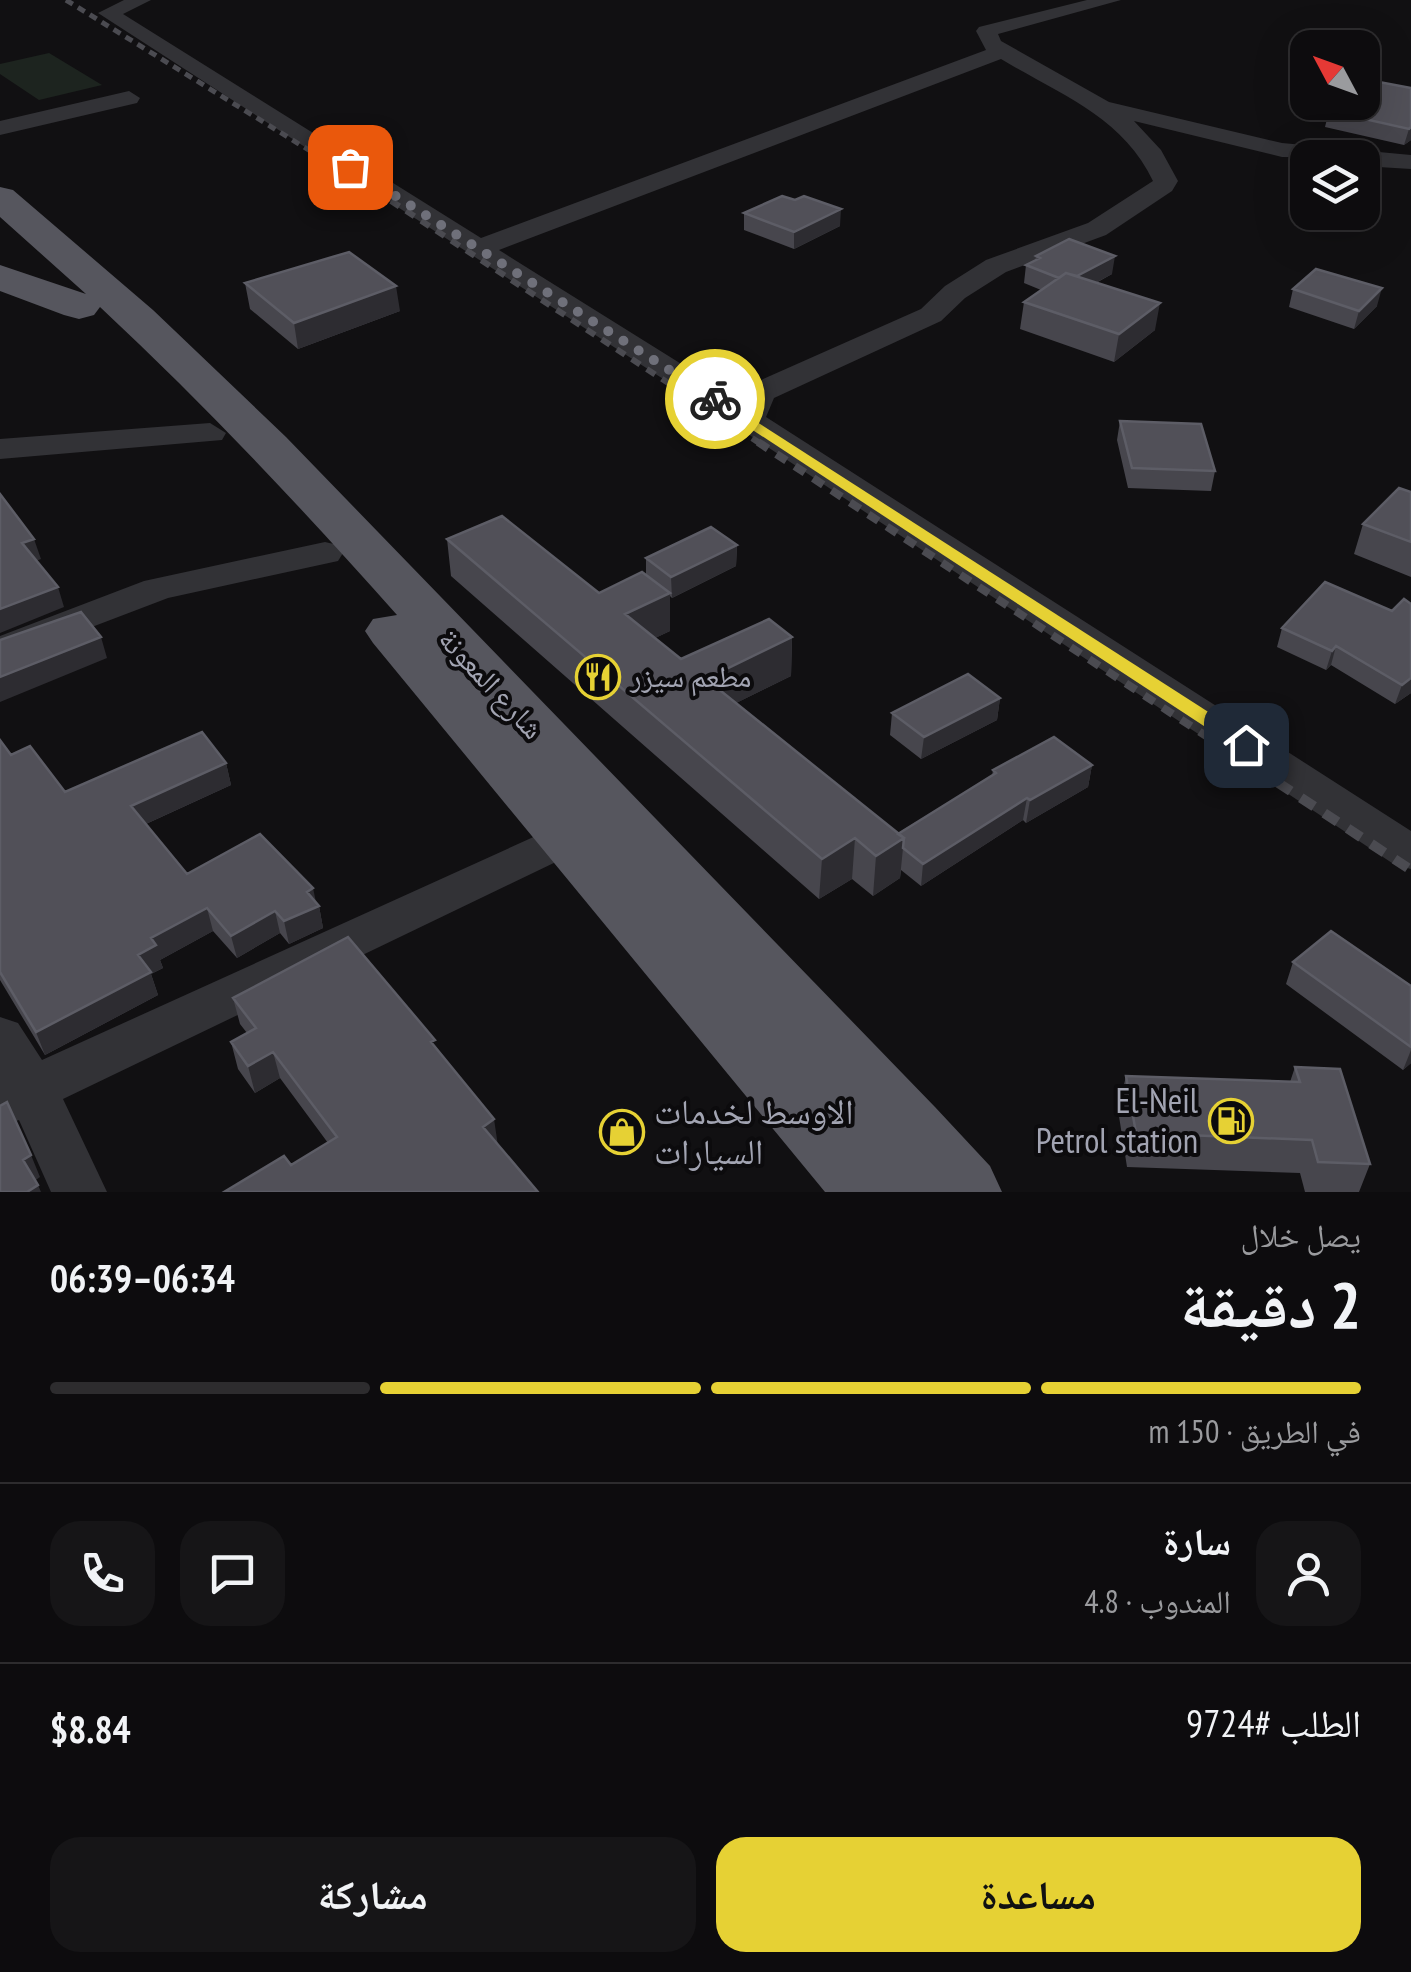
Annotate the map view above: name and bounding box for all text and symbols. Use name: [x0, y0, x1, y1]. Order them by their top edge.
north arrow: [1290, 30, 1380, 120]
map controls: [1290, 30, 1380, 230]
pin: [308, 125, 393, 210]
icon: bag: [323, 140, 378, 195]
button: layers: [1290, 140, 1380, 230]
courier: [665, 349, 765, 449]
icon: bike: [688, 372, 743, 427]
street label: شارع المعونة: [430, 619, 553, 747]
restaurant icon: مطعم سيزر: [575, 654, 621, 700]
place label: مطعم سيزر: [629, 656, 751, 697]
pin: [1204, 703, 1289, 788]
icon: home: [1219, 718, 1274, 773]
place label: El-Neil Petrol station: [1036, 1077, 1198, 1163]
place label: الاوسط لخدمات السيارات: [654, 1088, 854, 1174]
fuel station icon: El-Neil Petrol station: [1208, 1098, 1254, 1144]
shop icon: الاوسط لخدمات السيارات: [599, 1109, 645, 1155]
text: يصل خلال: [1241, 1214, 1361, 1256]
text: 06:34–06:39: [50, 1253, 235, 1302]
text: 2 دقيقة: [1180, 1262, 1361, 1346]
text: في الطريق · 150 m: [1149, 1410, 1361, 1452]
text: سارة: [1163, 1516, 1231, 1565]
button: phone: [50, 1521, 155, 1626]
button: chat: [180, 1521, 285, 1626]
button: person: [1256, 1521, 1361, 1626]
text: المندوب · 4.8: [1084, 1580, 1231, 1622]
text: الطلب #9724: [1186, 1698, 1361, 1747]
text: $8.84: [50, 1704, 131, 1753]
button: مشاركة: [50, 1837, 696, 1952]
button: مساعدة: [716, 1837, 1361, 1952]

